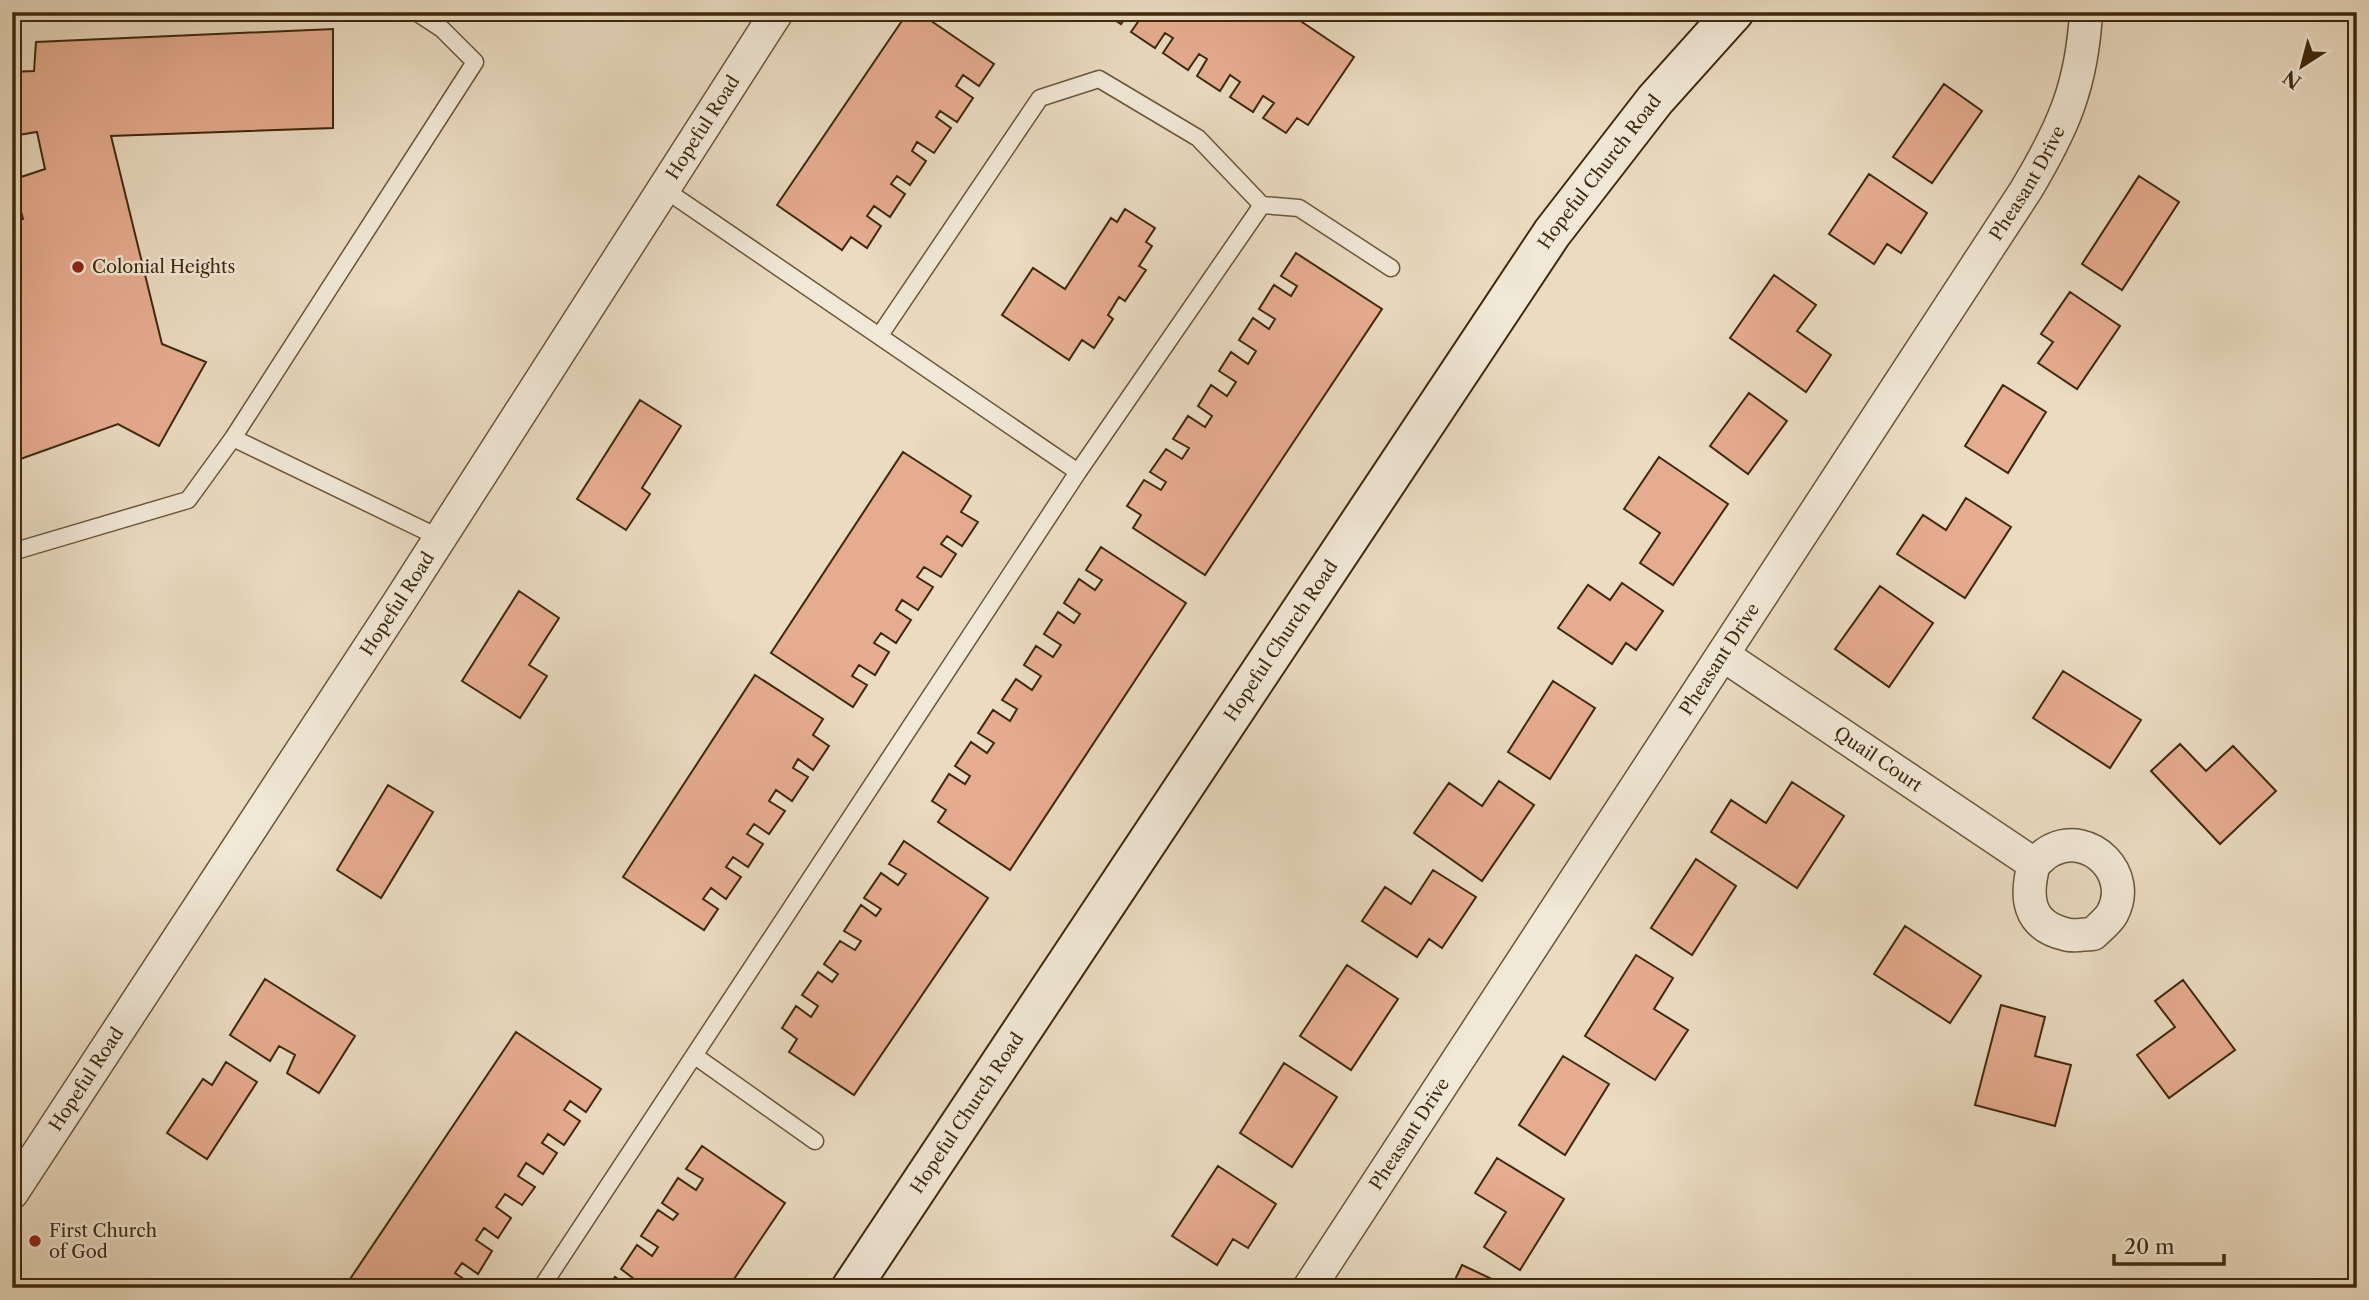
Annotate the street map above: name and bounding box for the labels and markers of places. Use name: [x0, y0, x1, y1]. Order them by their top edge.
place label: Colonial Heights: [92, 256, 235, 278]
marker: Colonial Heights: [70, 259, 86, 275]
place label: First Church of God: [49, 1220, 157, 1263]
marker: First Church of God: [27, 1233, 43, 1249]

